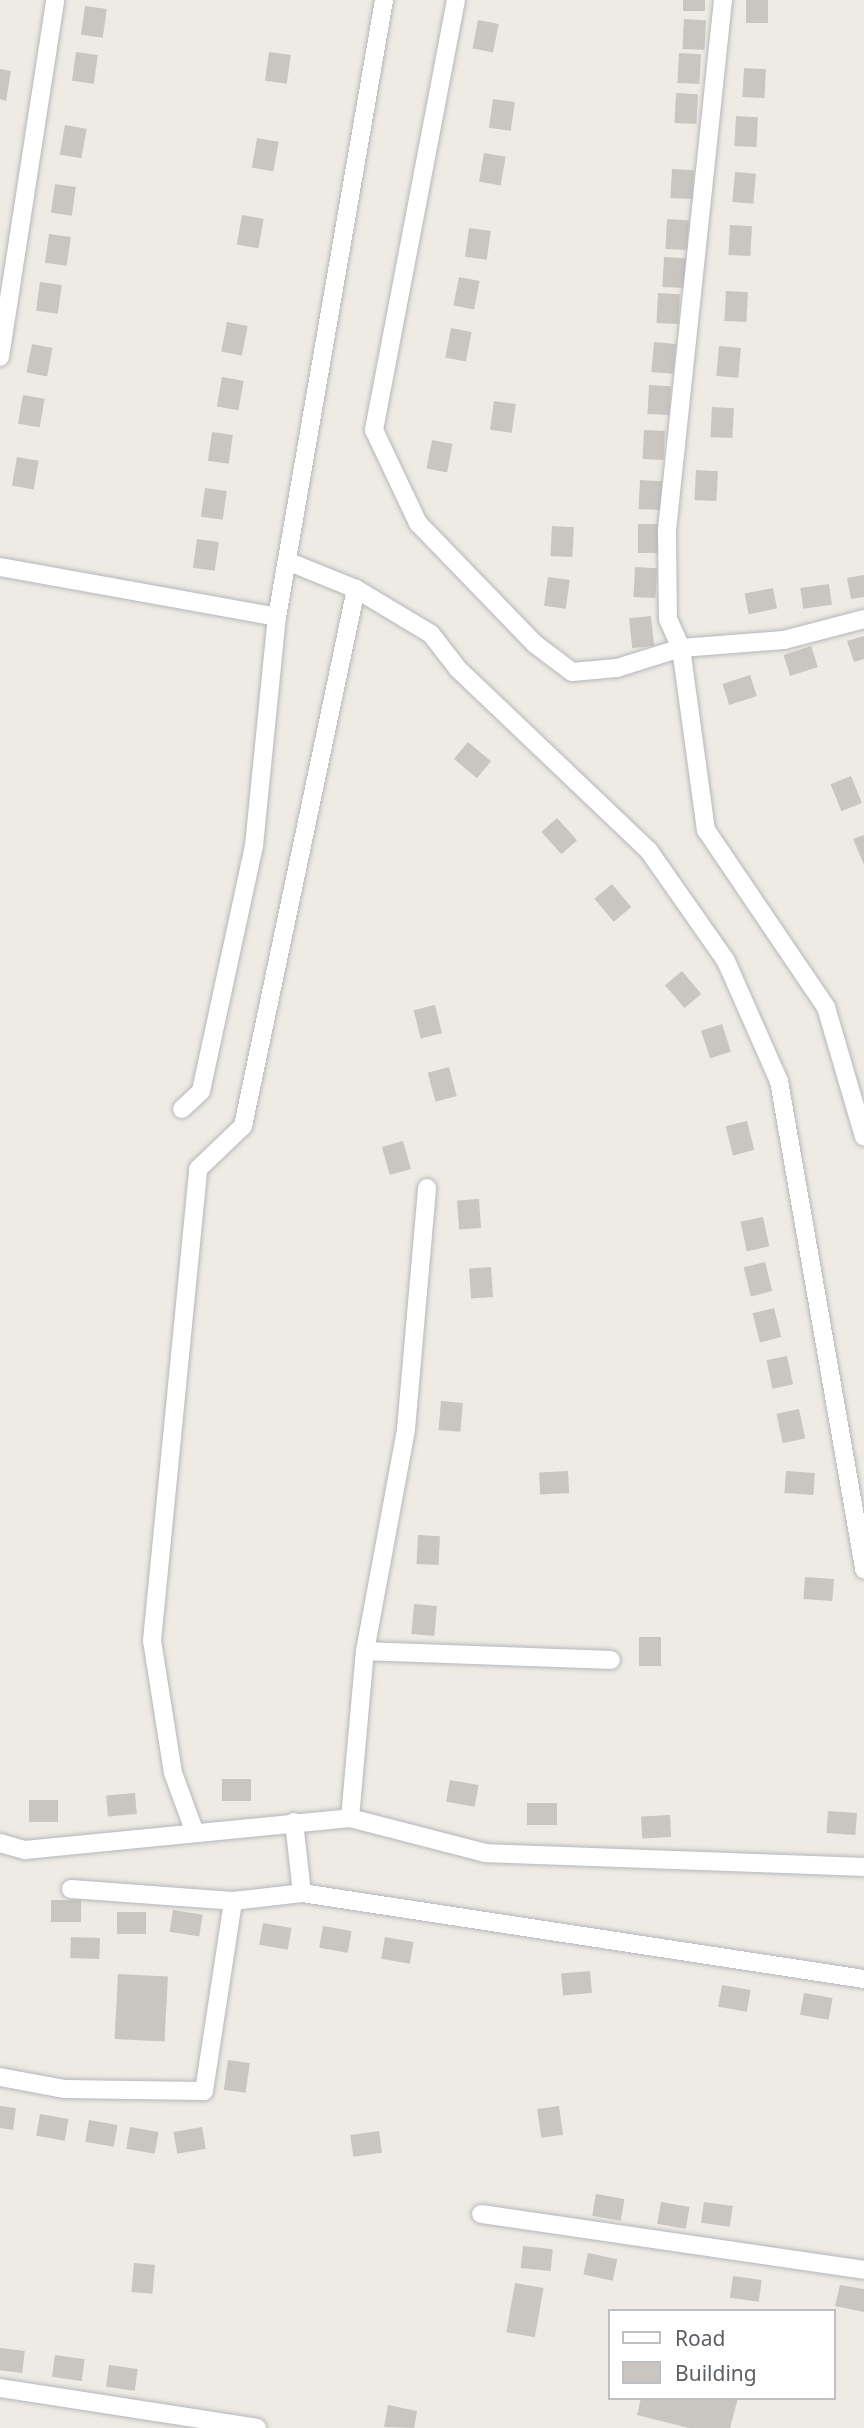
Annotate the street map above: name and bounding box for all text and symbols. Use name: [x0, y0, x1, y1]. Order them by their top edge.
legend: [608, 2309, 836, 2400]
text: Road: [675, 2324, 725, 2352]
text: Building: [675, 2359, 757, 2387]

